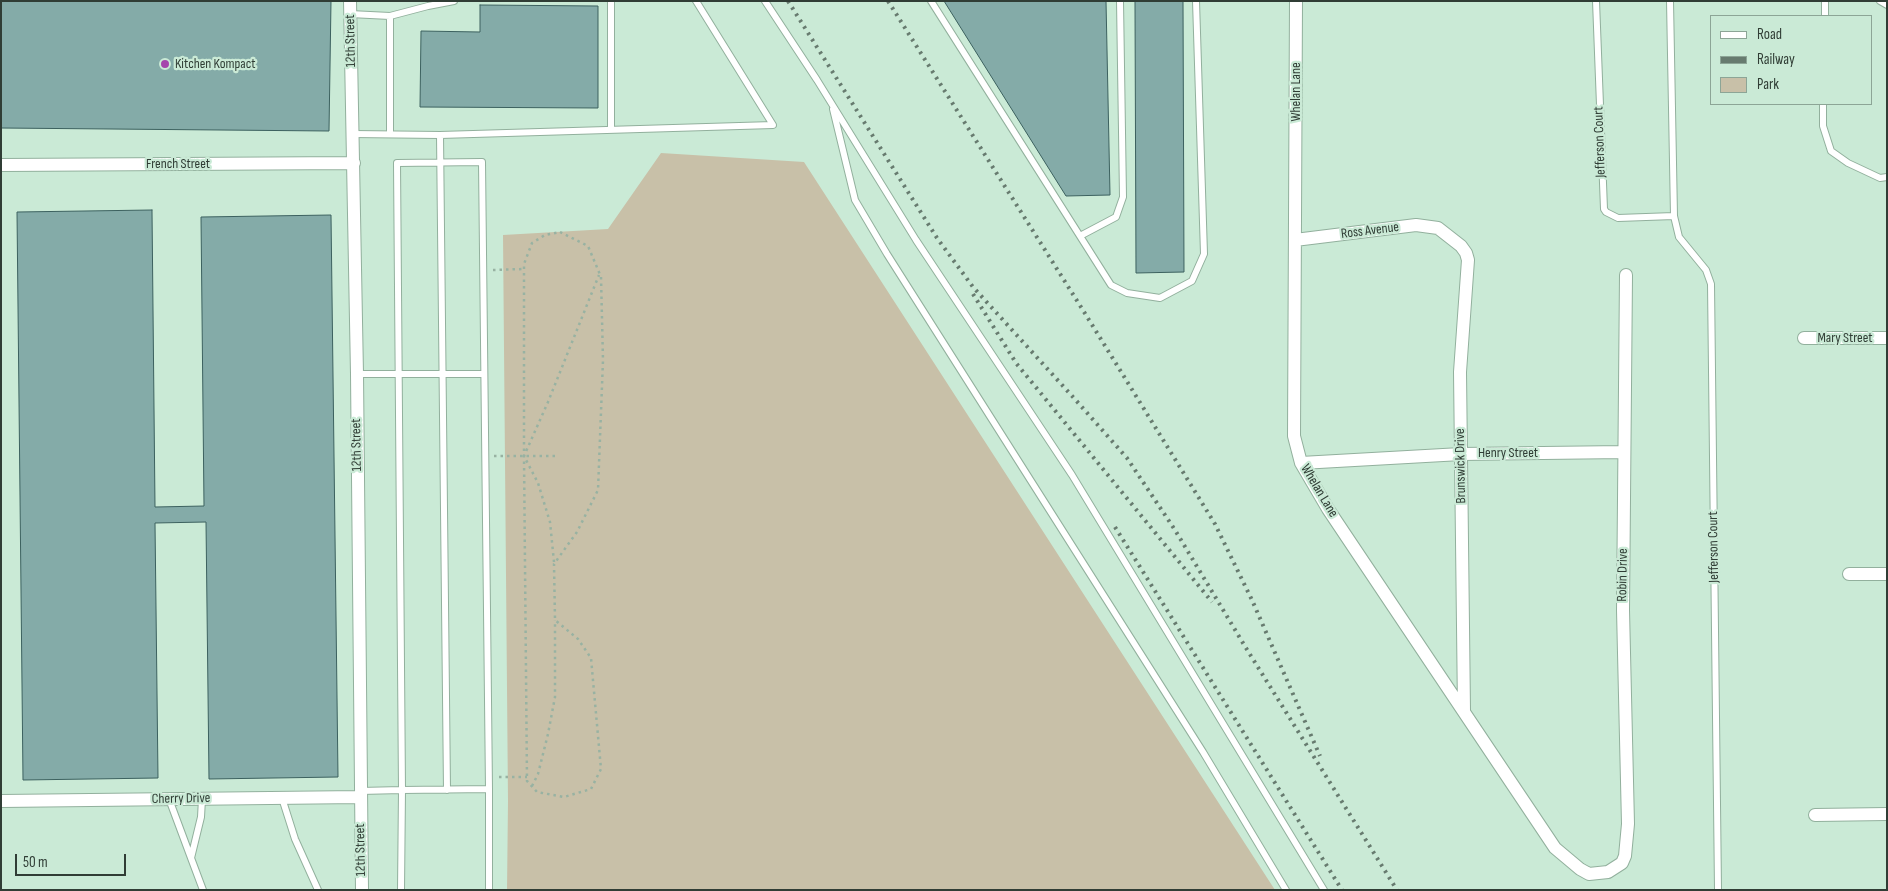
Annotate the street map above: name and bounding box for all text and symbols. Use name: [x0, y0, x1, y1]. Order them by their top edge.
street label: 12th Street: [342, 14, 360, 68]
legend: [1710, 15, 1873, 105]
text: Road: [1757, 25, 1782, 44]
text: Railway: [1757, 50, 1795, 69]
place label: Kitchen Kompact: [175, 56, 255, 72]
marker: Kitchen Kompact: [159, 58, 171, 70]
street label: Whelan Lane: [1288, 62, 1304, 122]
text: Park: [1757, 75, 1779, 94]
street label: Jefferson Court: [1590, 106, 1610, 178]
street label: French Street: [146, 156, 210, 172]
street label: Ross Avenue: [1340, 219, 1400, 243]
street label: Mary Street: [1817, 330, 1873, 346]
street label: 12th Street: [348, 418, 366, 472]
street label: Brunswick Drive: [1452, 428, 1470, 504]
street label: Henry Street: [1478, 445, 1538, 461]
street label: Whelan Lane: [1297, 461, 1341, 521]
street label: Jefferson Court: [1705, 511, 1723, 583]
street label: Robin Drive: [1614, 548, 1632, 602]
street label: Cherry Drive: [152, 790, 210, 808]
street label: 12th Street: [352, 823, 370, 877]
scale bar: [18, 844, 129, 876]
text: 50 m: [23, 853, 48, 872]

